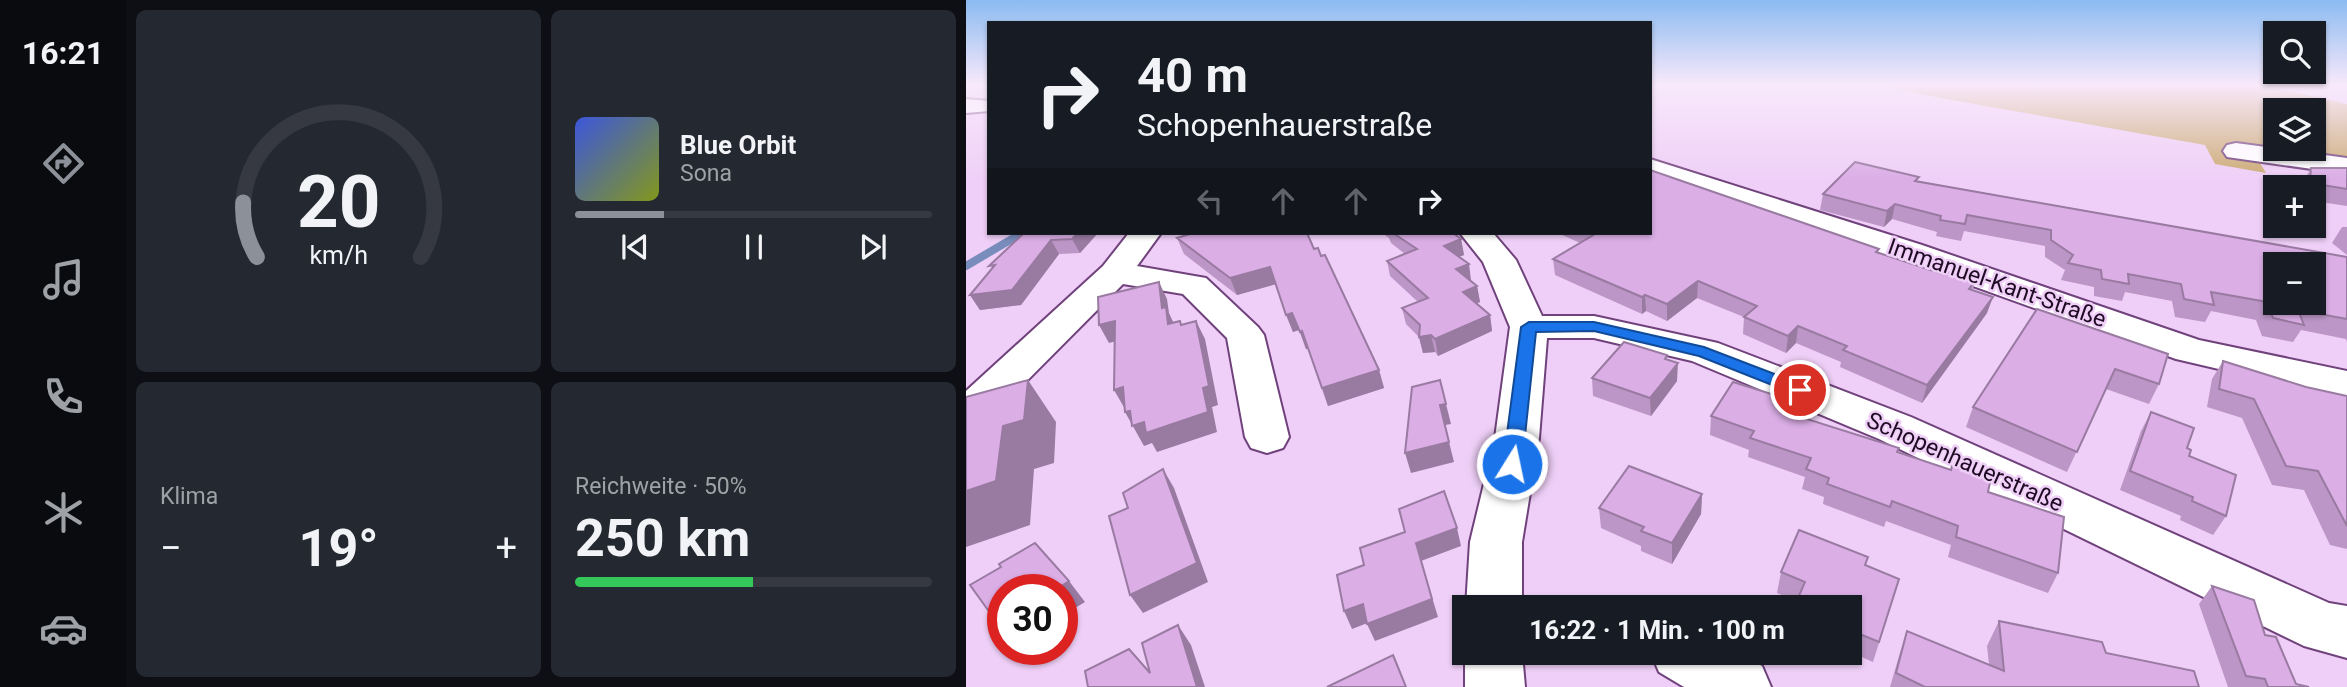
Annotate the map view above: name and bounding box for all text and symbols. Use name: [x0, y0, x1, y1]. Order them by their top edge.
map controls: [2263, 21, 2326, 315]
button: search: [2263, 21, 2326, 84]
text: 16:21: [22, 34, 104, 72]
text: 40 m: [1137, 47, 1248, 104]
icon: right: [1022, 49, 1113, 140]
button: layers: [2263, 98, 2326, 161]
text: Schopenhauerstraße: [1137, 106, 1432, 144]
text: Blue Orbit: [680, 130, 796, 160]
icon: directions: [39, 139, 88, 188]
text: 20: [297, 160, 380, 246]
text: Sona: [680, 160, 732, 187]
button: +: [2263, 175, 2326, 238]
icon: left: [1191, 182, 1229, 220]
icon: ahead: [1264, 182, 1302, 220]
icon: ahead: [1337, 182, 1375, 220]
icon: right: [1410, 182, 1448, 220]
icon: previous: [616, 228, 654, 266]
icon: pause: [735, 228, 773, 266]
icon: next: [854, 228, 892, 266]
street label: Immanuel-Kant-Straße: [1884, 233, 2110, 333]
text: km/h: [309, 241, 368, 270]
button: −: [2263, 252, 2326, 315]
icon: music: [39, 255, 88, 304]
pin: [1770, 360, 1830, 420]
icon: arrive: [1781, 371, 1819, 409]
icon: phone: [39, 372, 88, 421]
street label: Schopenhauerstraße: [1863, 406, 2067, 518]
position arrow: [1475, 427, 1549, 501]
text: Reichweite · 50%: [575, 473, 747, 500]
text: Klima: [160, 483, 218, 510]
icon: climate: [39, 488, 88, 537]
text: 250 km: [575, 508, 750, 569]
text: 19°: [299, 518, 379, 579]
text: −: [160, 526, 182, 570]
text: +: [495, 526, 517, 570]
speed limit sign: 30: [987, 574, 1078, 665]
icon: car: [39, 604, 88, 653]
text: 16:22 · 1 Min. · 100 m: [1529, 615, 1785, 645]

